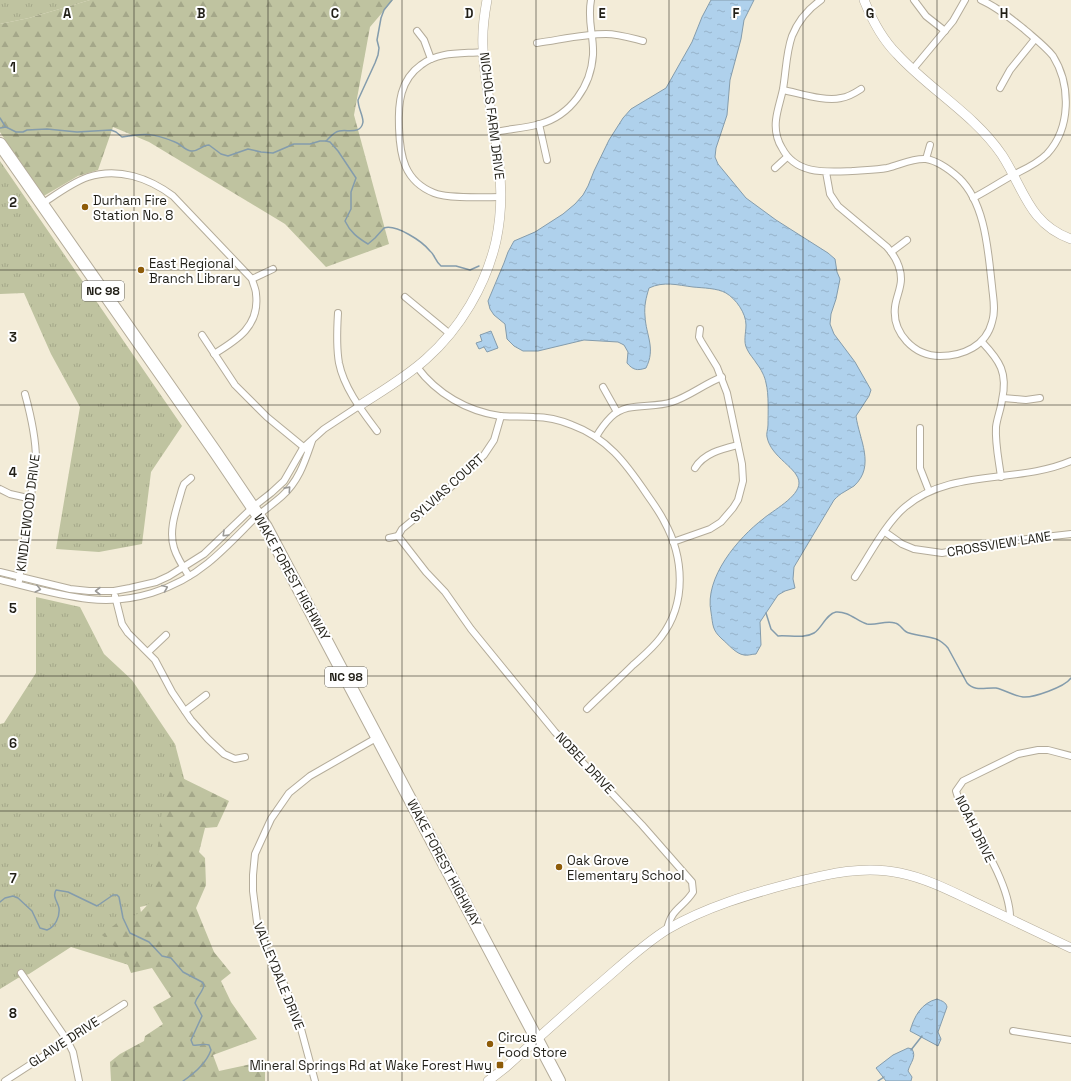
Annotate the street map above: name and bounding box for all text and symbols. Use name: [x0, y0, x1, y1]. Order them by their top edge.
text: A: [63, 5, 72, 22]
text: B: [197, 5, 206, 22]
text: C: [331, 5, 339, 22]
text: D: [465, 5, 474, 22]
text: E: [598, 5, 606, 22]
text: F: [733, 5, 740, 22]
text: G: [866, 5, 874, 22]
text: H: [1000, 5, 1008, 22]
street label: NICHOLS FARM DRIVE: [476, 51, 508, 181]
text: 1: [10, 59, 16, 76]
place label: Durham Fire Station No. 8: [93, 192, 173, 224]
text: 2: [9, 194, 17, 211]
marker: Durham Fire Station No. 8: [80, 202, 90, 212]
place label: East Regional Branch Library: [149, 255, 240, 287]
marker: East Regional Branch Library: [136, 265, 146, 275]
road number: NC 98: [82, 281, 124, 301]
text: 3: [9, 329, 17, 346]
street label: SYLVIAS COURT: [406, 450, 488, 526]
street label: KINDLEWOOD DRIVE: [12, 453, 44, 573]
text: 4: [9, 464, 17, 481]
one-way arrow: [283, 487, 290, 494]
street label: WAKE FOREST HIGHWAY: [250, 511, 334, 643]
street label: CROSSVIEW LANE: [946, 527, 1052, 561]
one-way arrow: [222, 529, 230, 537]
one-way arrow: [35, 584, 41, 592]
one-way arrow: [162, 584, 169, 592]
one-way arrow: [95, 587, 101, 595]
text: 5: [9, 600, 17, 617]
road number: NC 98: [325, 667, 367, 687]
street label: NOBEL DRIVE: [552, 729, 618, 797]
text: 6: [9, 735, 17, 752]
street label: NOAH DRIVE: [951, 793, 999, 865]
street label: WAKE FOREST HIGHWAY: [403, 796, 485, 930]
place label: Oak Grove Elementary School: [567, 852, 684, 884]
marker: Oak Grove Elementary School: [554, 862, 564, 872]
text: 7: [9, 870, 17, 887]
street label: VALLEYDALE DRIVE: [250, 920, 308, 1032]
text: 8: [9, 1005, 17, 1022]
street label: GLAIVE DRIVE: [25, 1013, 103, 1071]
place label: Circus Food Store: [498, 1029, 567, 1061]
marker: Circus Food Store: [485, 1039, 495, 1049]
place label: Mineral Springs Rd at Wake Forest Hwy: [249, 1057, 492, 1074]
marker: Mineral Springs Rd at Wake Forest Hwy: [495, 1060, 505, 1070]

